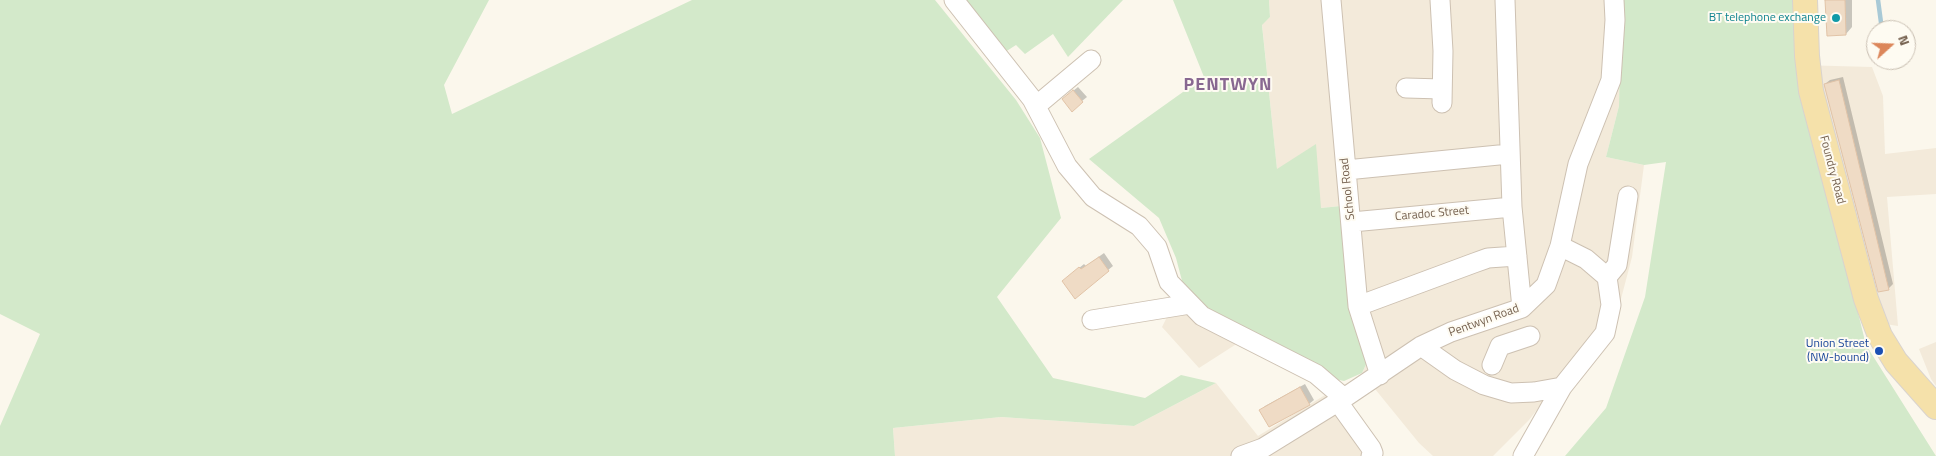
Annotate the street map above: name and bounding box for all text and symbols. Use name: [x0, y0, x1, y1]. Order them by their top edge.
place label: BT telephone exchange: [1709, 11, 1826, 25]
marker: BT telephone exchange: [1830, 12, 1842, 24]
north arrow: [1866, 20, 1916, 70]
text: N: [1893, 32, 1916, 48]
district label: PENTWYN: [1183, 75, 1273, 97]
street label: Foundry Road: [1816, 134, 1848, 206]
street label: School Road: [1338, 157, 1358, 221]
street label: Caradoc Street: [1394, 204, 1470, 224]
street label: Pentwyn Road: [1447, 302, 1521, 340]
place label: Union Street (NW-bound): [1806, 337, 1869, 365]
marker: Union Street (NW-bound): [1873, 345, 1885, 357]

